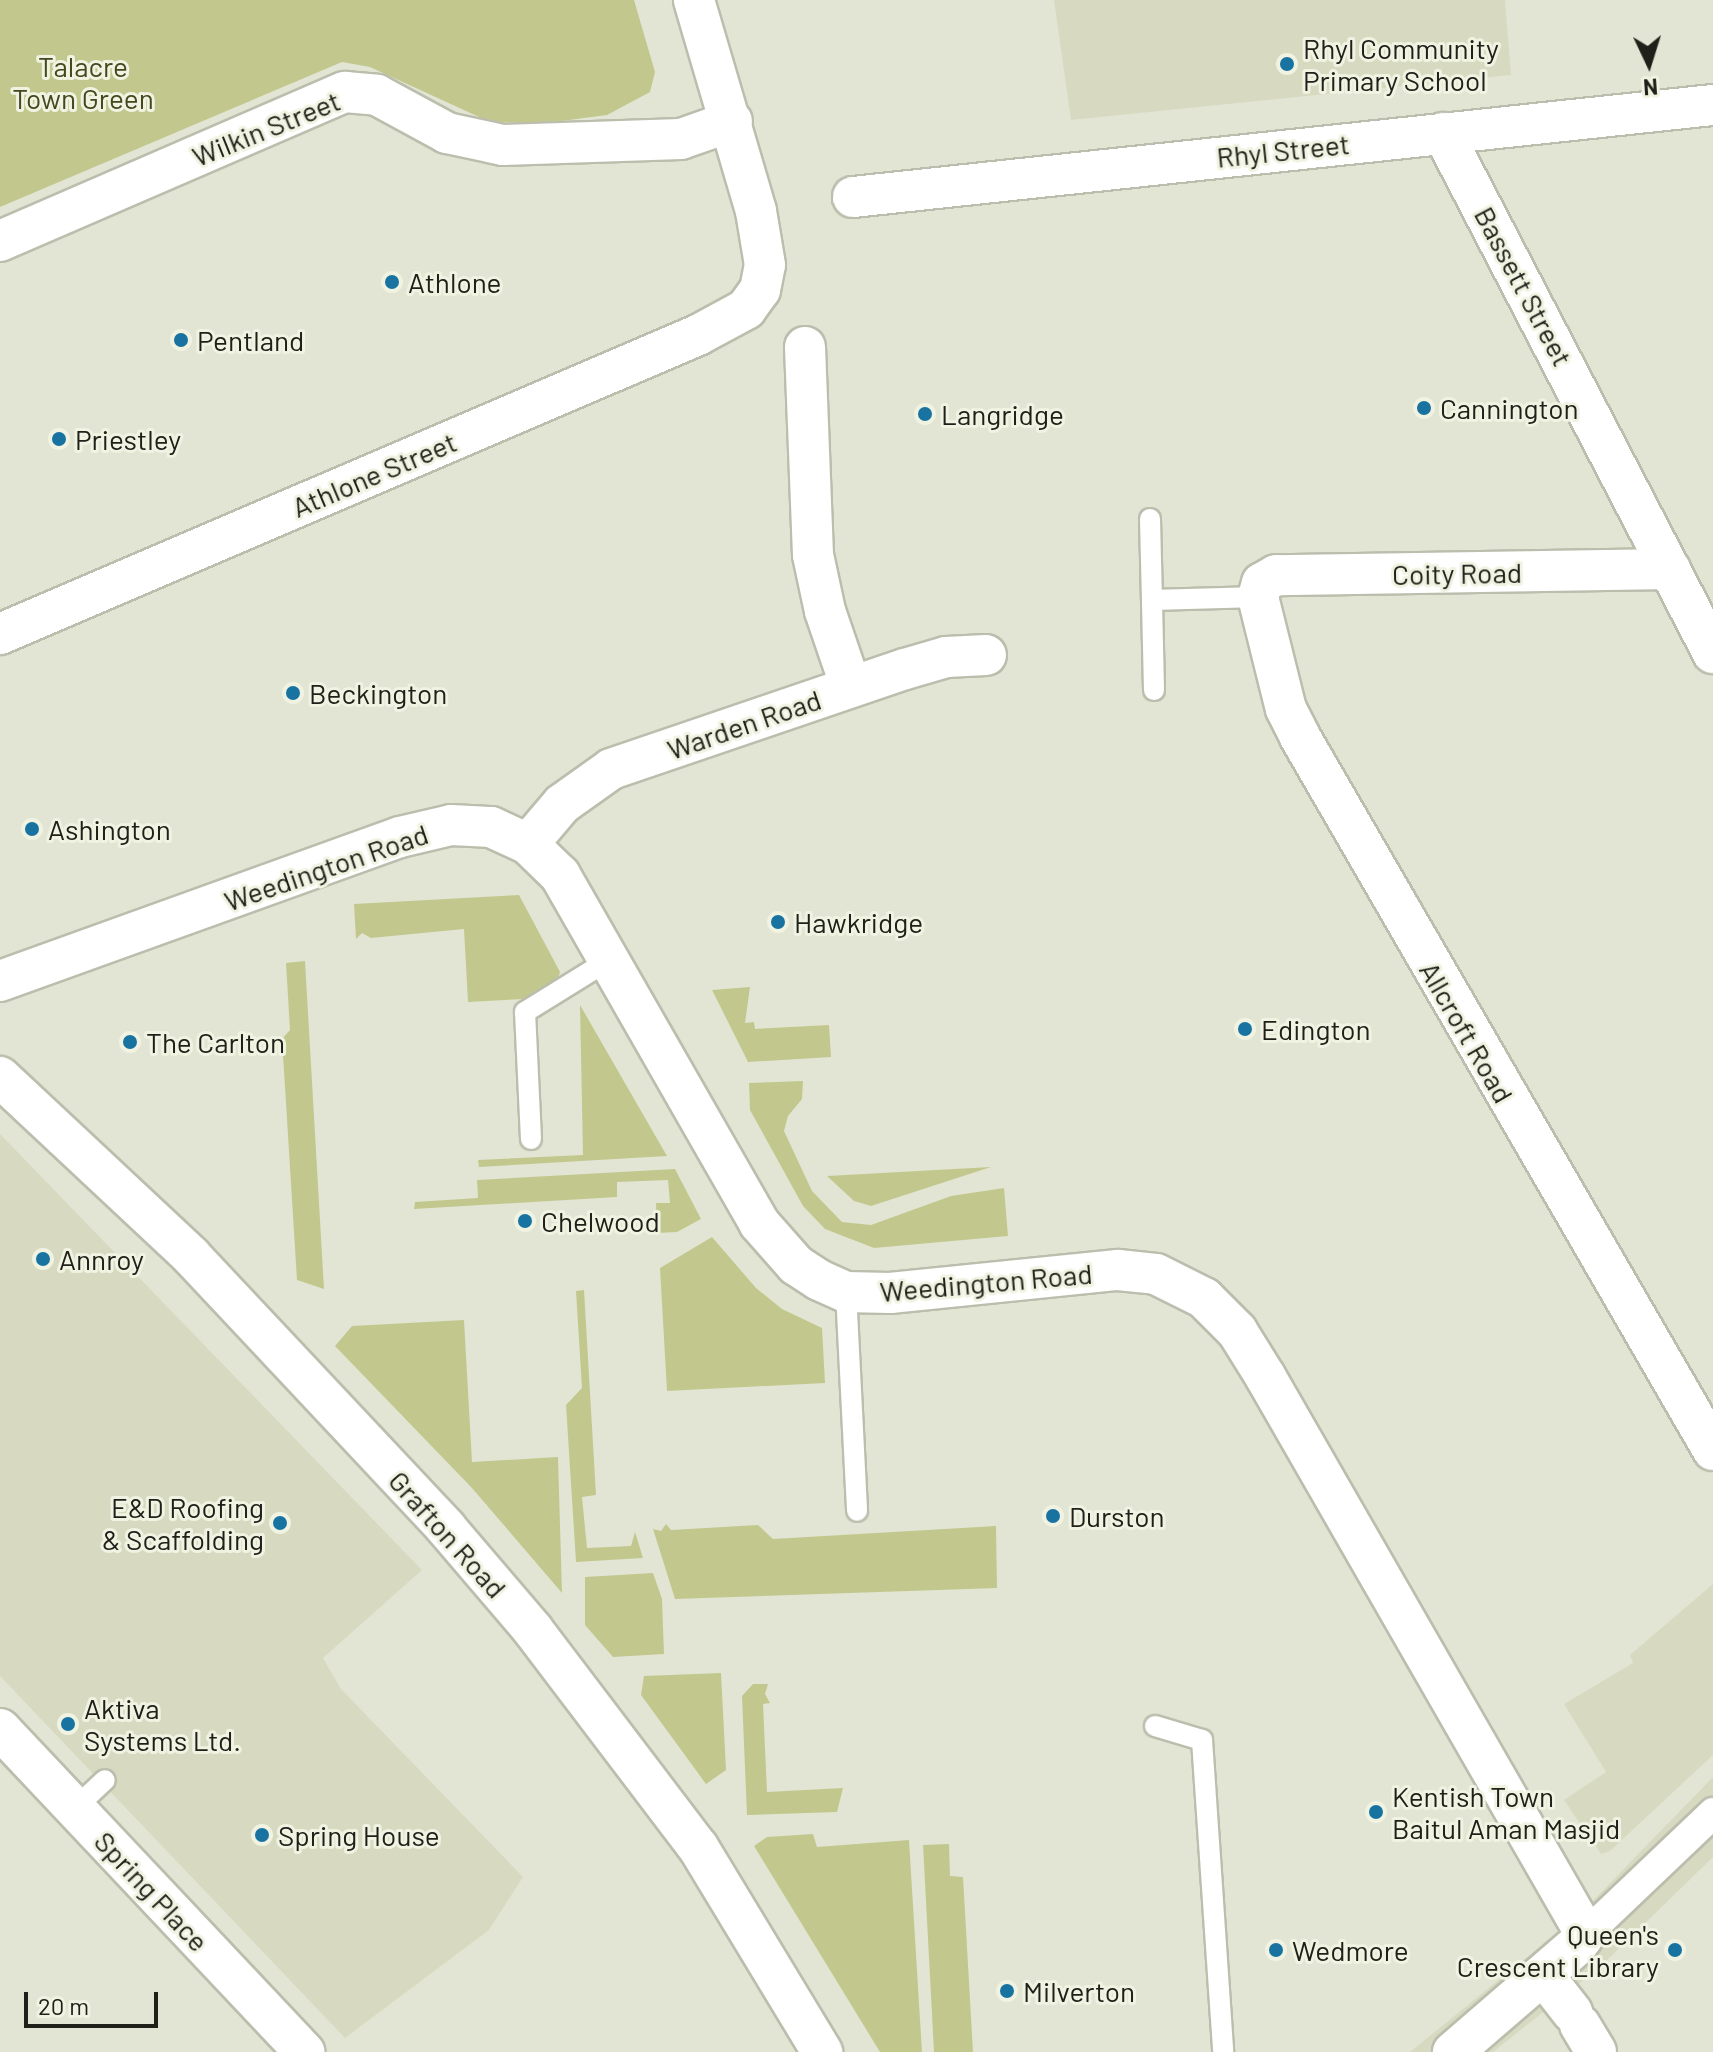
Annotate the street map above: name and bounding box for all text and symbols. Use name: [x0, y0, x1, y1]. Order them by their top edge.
north arrow: [1609, 24, 1689, 104]
place label: Rhyl Community Primary School: [1303, 31, 1499, 97]
park label: Talacre Town Green: [12, 49, 154, 115]
marker: Rhyl Community Primary School: [1278, 55, 1296, 73]
text: N: [1642, 74, 1659, 101]
street label: Wilkin Street: [187, 83, 345, 173]
street label: Rhyl Street: [1215, 126, 1351, 174]
street label: Bassett Street: [1468, 201, 1580, 371]
place label: Athlone: [408, 265, 501, 299]
marker: Athlone: [383, 273, 401, 291]
place label: Pentland: [197, 323, 304, 357]
marker: Pentland: [172, 331, 190, 349]
place label: Cannington: [1440, 391, 1579, 425]
place label: Langridge: [941, 397, 1064, 431]
marker: Cannington: [1415, 399, 1433, 417]
marker: Langridge: [916, 405, 934, 423]
place label: Priestley: [75, 422, 181, 456]
street label: Athlone Street: [287, 424, 461, 524]
marker: Priestley: [50, 430, 68, 448]
street label: Coity Road: [1392, 555, 1522, 591]
place label: Beckington: [309, 676, 447, 710]
street label: Warden Road: [663, 682, 825, 766]
marker: Beckington: [284, 684, 302, 702]
place label: Ashington: [48, 812, 171, 846]
street label: Weedington Road: [220, 816, 432, 918]
marker: Ashington: [23, 820, 41, 838]
place label: Hawkridge: [794, 905, 923, 939]
marker: Hawkridge: [769, 913, 787, 931]
street label: Allcroft Road: [1413, 956, 1521, 1108]
place label: Edington: [1261, 1012, 1371, 1046]
marker: Edington: [1236, 1020, 1254, 1038]
place label: The Carlton: [146, 1025, 285, 1059]
marker: The Carlton: [121, 1033, 139, 1051]
place label: Chelwood: [541, 1204, 660, 1238]
marker: Chelwood: [516, 1212, 534, 1230]
place label: Annroy: [59, 1242, 144, 1276]
marker: Annroy: [34, 1250, 52, 1268]
street label: Weedington Road: [878, 1256, 1094, 1308]
street label: Grafton Road: [382, 1464, 514, 1604]
place label: E&D Roofing & Scaffolding: [102, 1490, 264, 1556]
place label: Durston: [1069, 1499, 1165, 1533]
marker: Durston: [1044, 1507, 1062, 1525]
marker: E&D Roofing & Scaffolding: [271, 1514, 289, 1532]
place label: Aktiva Systems Ltd.: [84, 1691, 241, 1757]
marker: Aktiva Systems Ltd.: [59, 1715, 77, 1733]
place label: Kentish Town Baitul Aman Masjid: [1392, 1779, 1620, 1845]
marker: Kentish Town Baitul Aman Masjid: [1367, 1803, 1385, 1821]
place label: Spring House: [278, 1818, 440, 1852]
street label: Spring Place: [88, 1824, 216, 1958]
marker: Spring House: [253, 1826, 271, 1844]
place label: Queen's Crescent Library: [1457, 1917, 1659, 1983]
place label: Wedmore: [1292, 1933, 1409, 1967]
marker: Wedmore: [1267, 1941, 1285, 1959]
marker: Queen's Crescent Library: [1666, 1941, 1684, 1959]
place label: Milverton: [1023, 1974, 1135, 2008]
scale bar: [28, 1976, 162, 2026]
marker: Milverton: [998, 1982, 1016, 2000]
text: 20 m: [38, 1991, 89, 2020]

